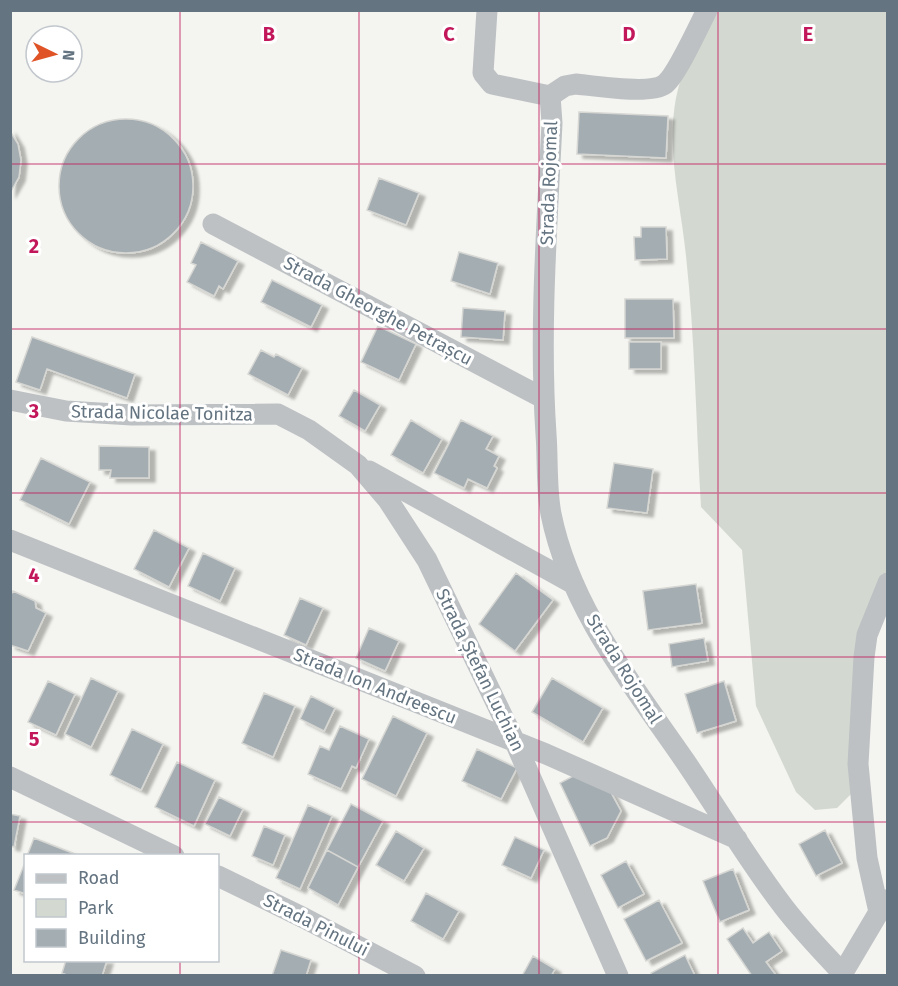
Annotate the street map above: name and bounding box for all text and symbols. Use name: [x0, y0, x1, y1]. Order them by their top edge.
text: B: [263, 22, 275, 46]
text: C: [443, 22, 455, 46]
text: D: [622, 22, 636, 46]
text: E: [803, 22, 813, 46]
north arrow: [24, 24, 84, 84]
text: N: [59, 49, 78, 61]
street label: Strada Rojomal: [536, 120, 562, 246]
text: 2: [29, 234, 39, 258]
street label: Strada Gheorghe Petrașcu: [279, 252, 476, 371]
text: 3: [28, 399, 39, 423]
street label: Strada Nicolae Tonitza: [71, 400, 253, 426]
text: 4: [28, 563, 40, 587]
street label: Strada Ștefan Luchian: [430, 585, 529, 755]
street label: Strada Rojomal: [582, 610, 666, 728]
street label: Strada Ion Andreescu: [290, 643, 460, 729]
text: 5: [29, 727, 40, 751]
legend: [24, 854, 219, 962]
text: Road: [78, 867, 120, 889]
street label: Strada Pinului: [260, 889, 372, 961]
text: Park: [78, 897, 114, 919]
text: Building: [78, 927, 146, 949]

